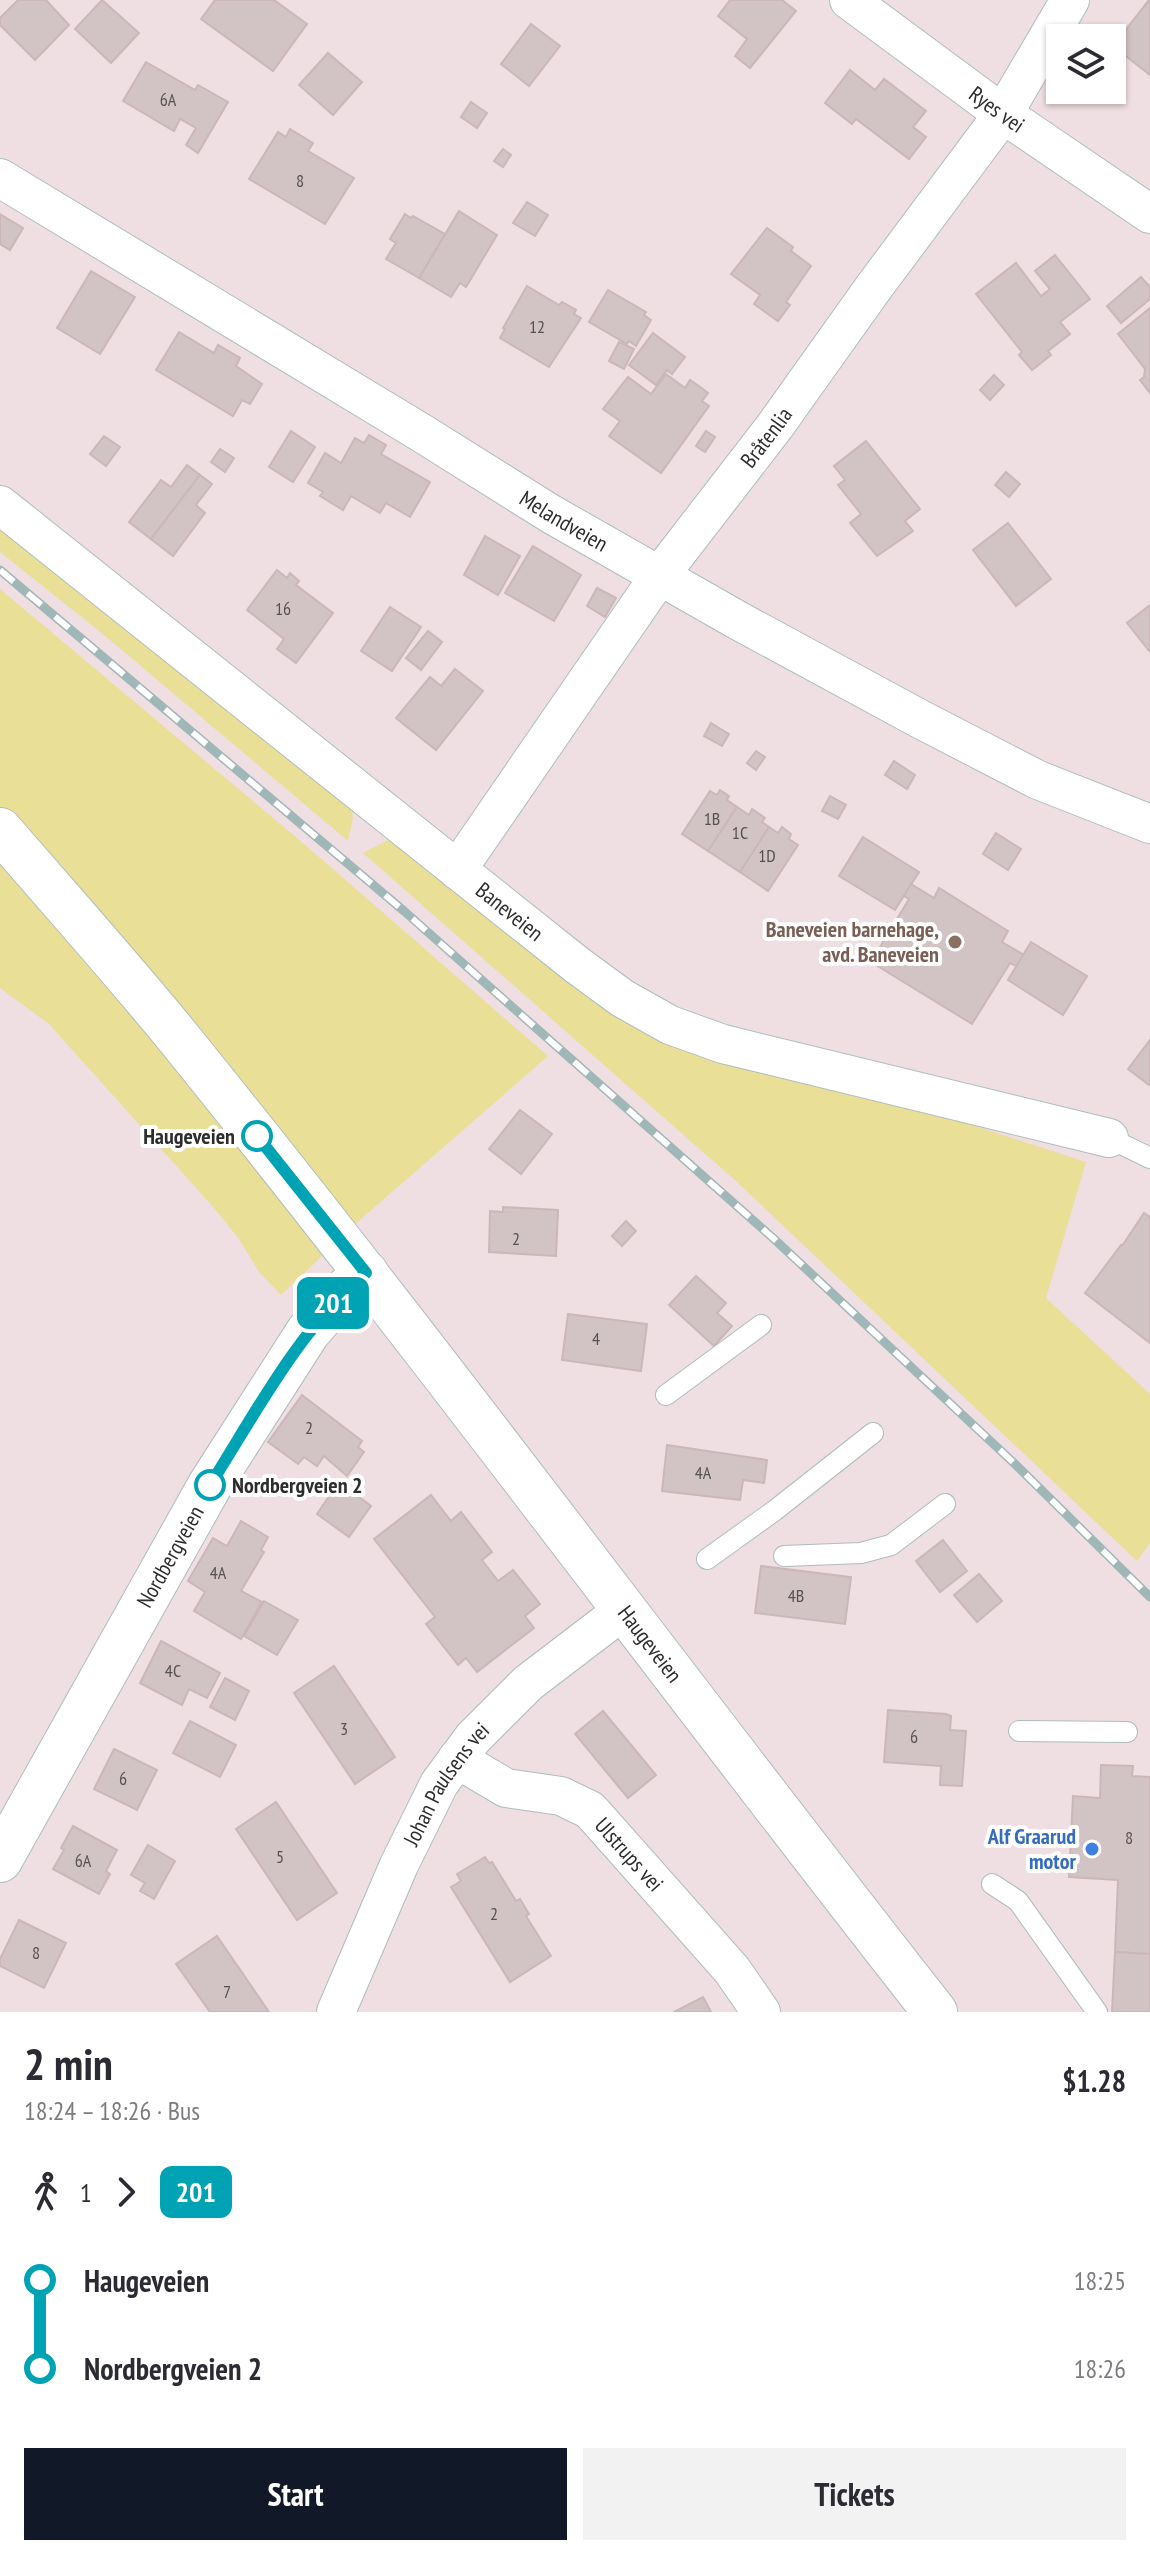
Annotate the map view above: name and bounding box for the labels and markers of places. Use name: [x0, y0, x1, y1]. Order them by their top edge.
place label: Baneveien barnehage, avd. Baneveien: [766, 915, 939, 968]
marker: Baneveien barnehage, avd. Baneveien: [946, 933, 964, 951]
marker: Haugeveien: [242, 1121, 272, 1151]
place label: Haugeveien: [143, 1122, 235, 1150]
marker: Nordbergveien 2: [195, 1470, 225, 1500]
place label: Nordbergveien 2: [232, 1471, 363, 1499]
place label: Alf Graarud motor: [987, 1822, 1077, 1875]
marker: Alf Graarud motor: [1083, 1840, 1101, 1858]

